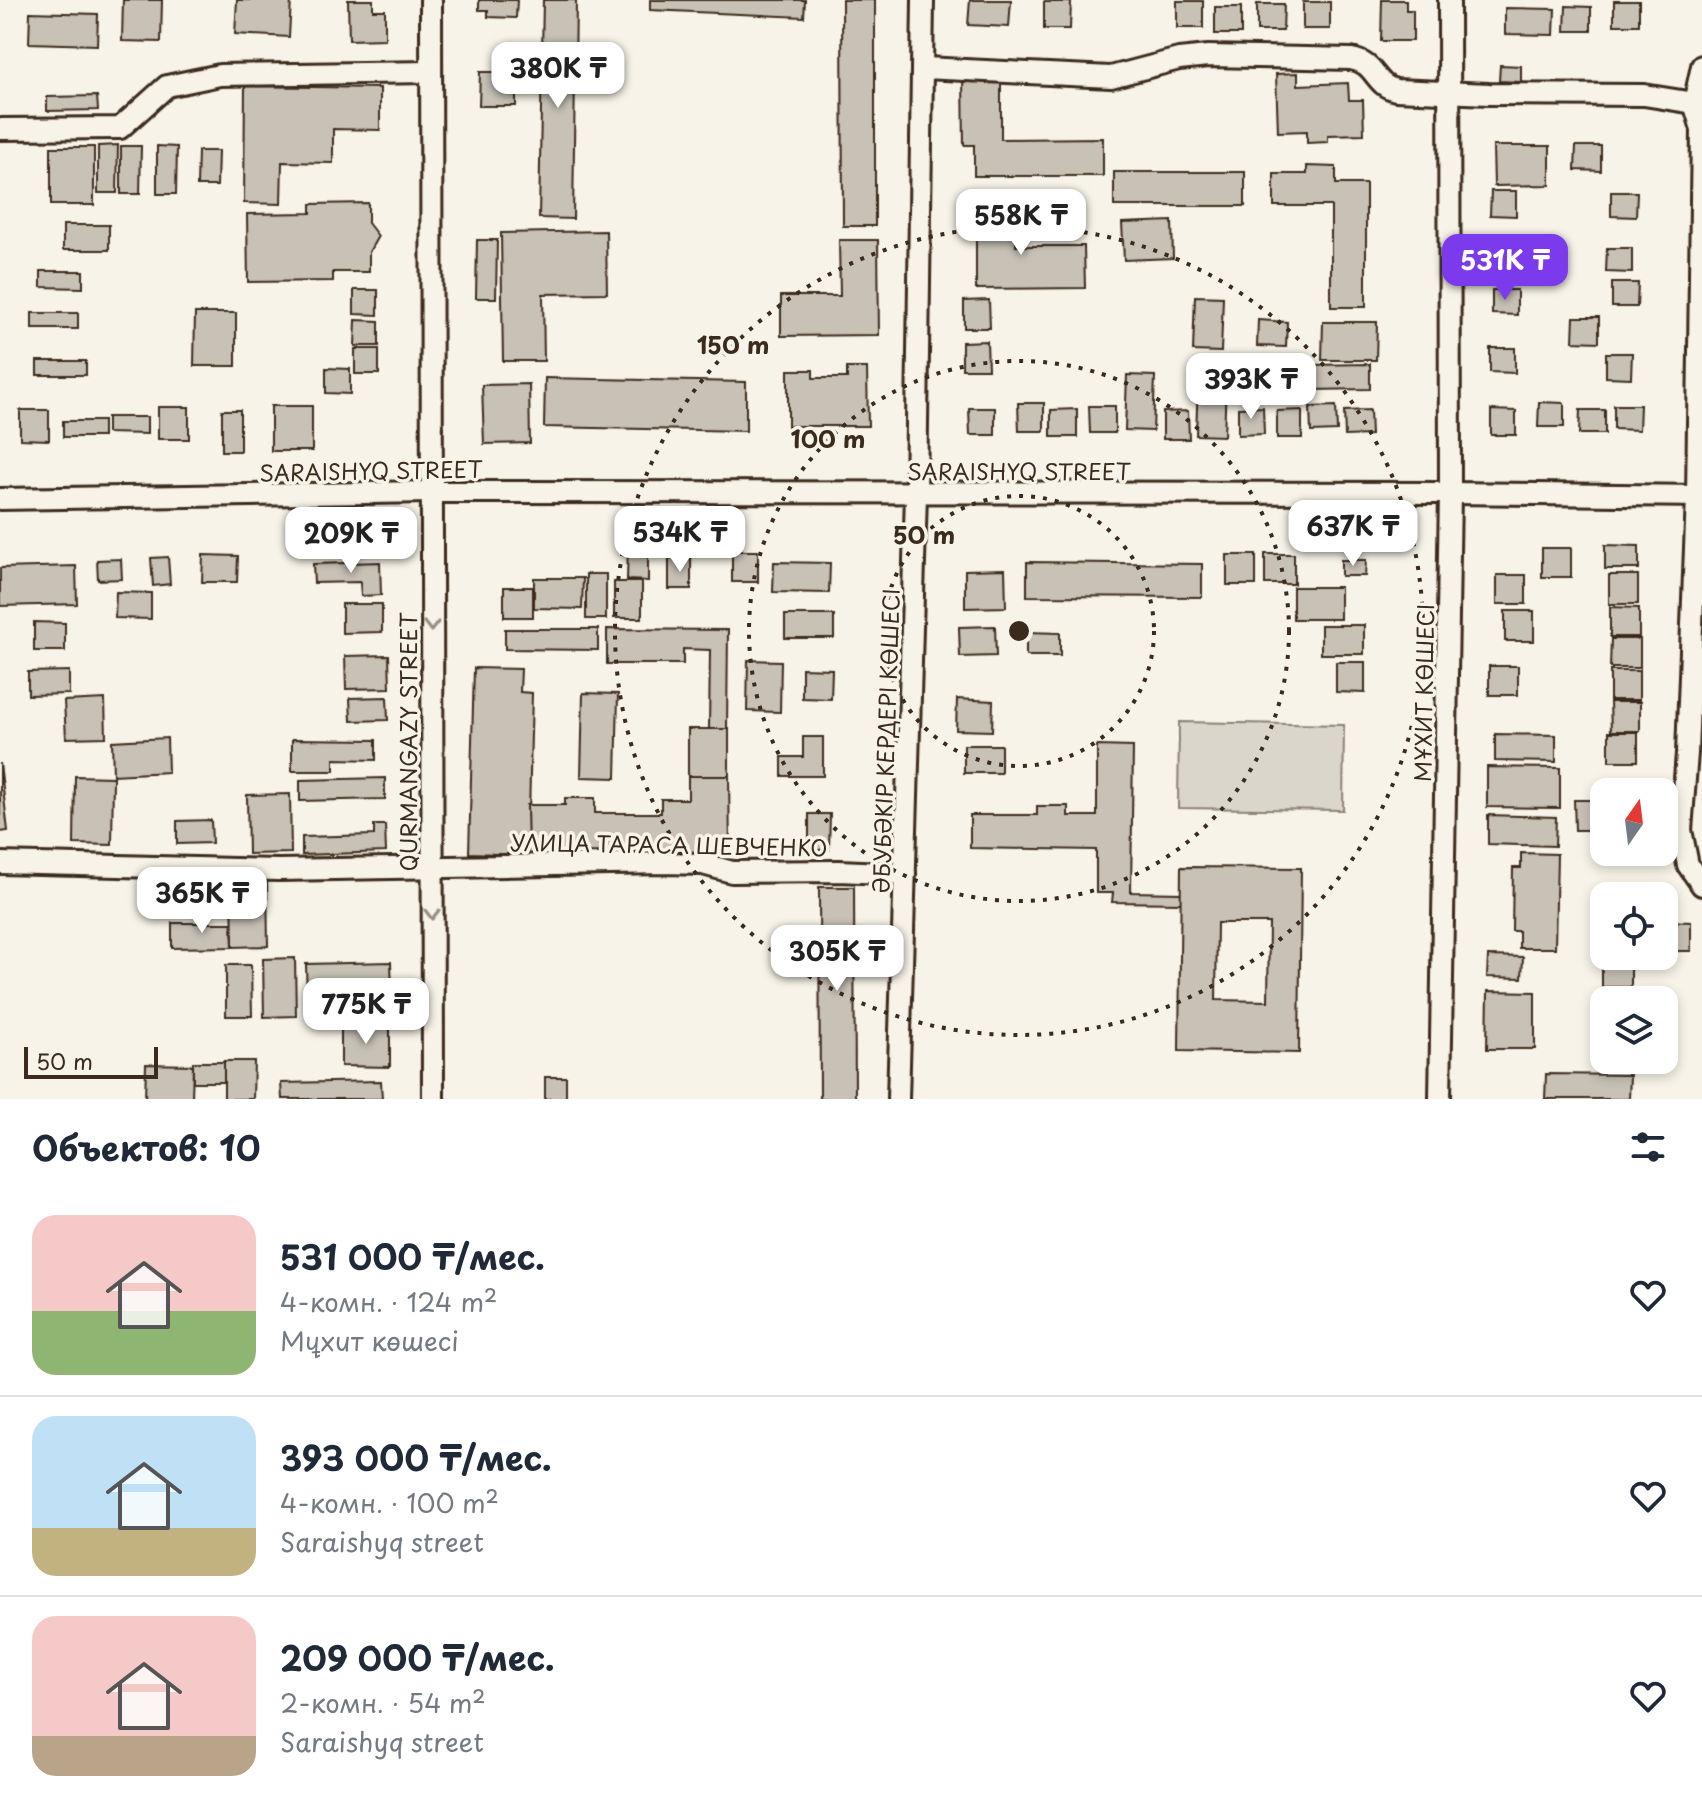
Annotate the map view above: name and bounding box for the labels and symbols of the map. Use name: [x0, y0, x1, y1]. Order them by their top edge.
pin: 380K ₸: [493, 42, 623, 110]
pin: 558K ₸: [956, 189, 1086, 257]
pin: 531K ₸: [1440, 234, 1570, 302]
text: 150 m: [697, 326, 769, 362]
pin: 393K ₸: [1186, 353, 1316, 421]
text: 100 m: [791, 420, 865, 456]
street label: SARAISHYQ STREET: [259, 452, 483, 488]
street label: SARAISHYQ STREET: [907, 454, 1131, 487]
pin: 637K ₸: [1288, 500, 1418, 568]
pin: 534K ₸: [615, 506, 745, 574]
pin: 209K ₸: [286, 507, 416, 575]
text: 50 m: [893, 516, 955, 552]
street label: ӘБУБӘКІР КЕРДЕРІ КӨШЕСІ: [863, 588, 907, 894]
street label: МҰХИТ КӨШЕСІ: [1405, 604, 1441, 782]
street label: QURMANGAZY STREET: [391, 613, 424, 871]
centre of rings: [1005, 617, 1033, 645]
one-way arrow: [422, 620, 440, 633]
north arrow: [1590, 778, 1678, 866]
street label: УЛИЦА ТАРАСА ШЕВЧЕНКО: [510, 825, 828, 863]
pin: 365K ₸: [137, 867, 267, 935]
one-way arrow: [423, 908, 441, 921]
pin: 305K ₸: [772, 925, 902, 993]
pin: 775K ₸: [301, 978, 431, 1046]
scale bar: [24, 1043, 158, 1079]

